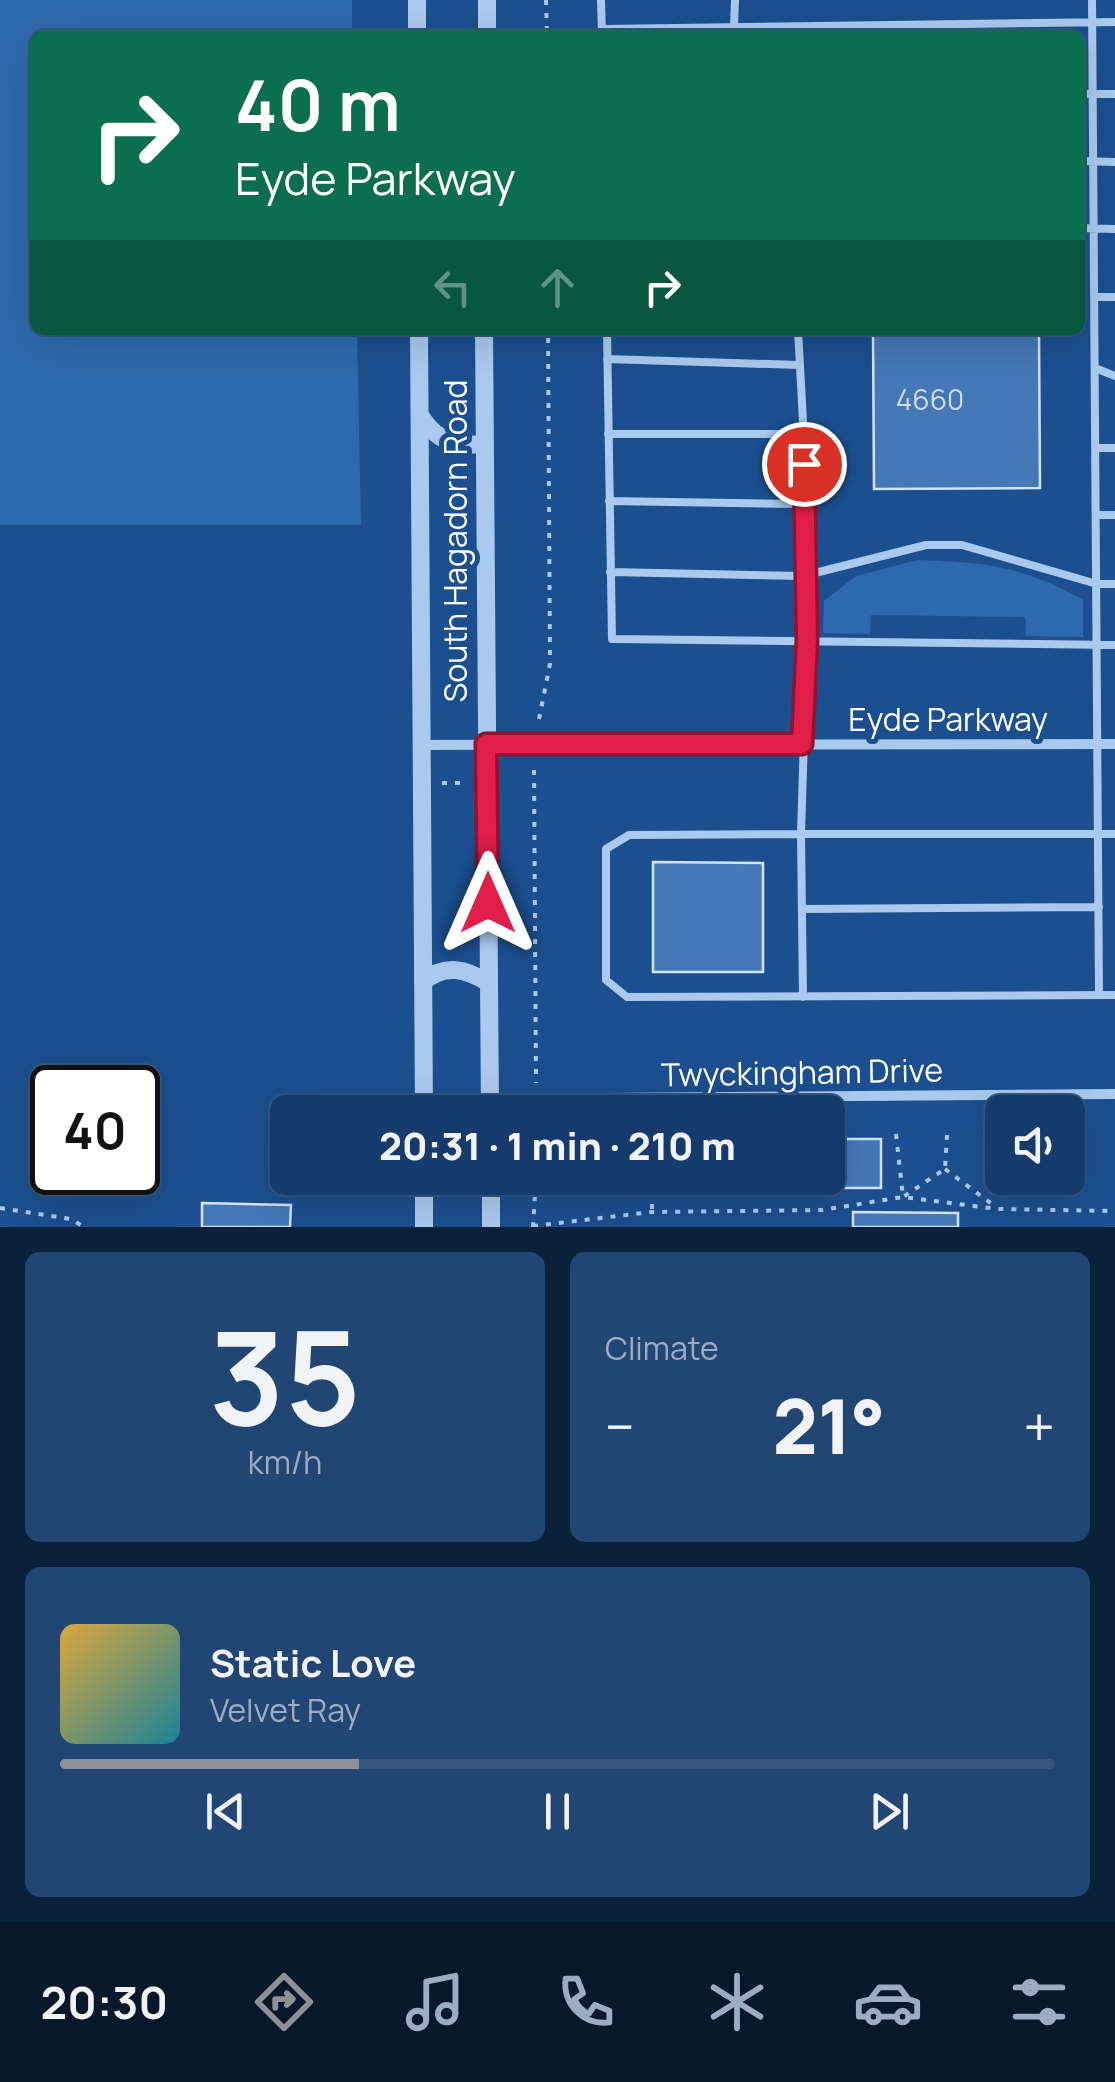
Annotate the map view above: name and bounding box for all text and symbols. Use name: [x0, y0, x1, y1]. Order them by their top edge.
text: 40 m: [235, 56, 401, 152]
icon: right: [70, 70, 200, 200]
text: Eyde Parkway: [235, 147, 516, 209]
icon: left: [425, 260, 480, 315]
icon: ahead: [530, 260, 585, 315]
icon: right: [635, 260, 690, 315]
street label: South Hagadorn Road: [433, 380, 477, 702]
house number: 4660: [896, 380, 964, 418]
pin: [762, 422, 847, 507]
icon: arrive: [777, 437, 832, 492]
street label: Eyde Parkway: [848, 697, 1048, 741]
position arrow: [436, 851, 540, 955]
street label: Twyckingham Drive: [661, 1048, 943, 1096]
speed limit sign: 40: [30, 1065, 160, 1195]
map controls: [985, 1095, 1085, 1195]
button: sound: [985, 1095, 1085, 1195]
text: 20:31 · 1 min · 210 m: [379, 1119, 736, 1171]
text: 35: [209, 1286, 361, 1464]
text: Climate: [605, 1326, 719, 1370]
text: 21°: [772, 1374, 886, 1477]
text: −: [605, 1388, 635, 1464]
text: +: [1023, 1388, 1055, 1464]
text: km/h: [248, 1440, 322, 1484]
text: Static Love: [210, 1636, 416, 1688]
text: Velvet Ray: [210, 1688, 361, 1732]
icon: previous: [198, 1784, 253, 1839]
icon: pause: [530, 1784, 585, 1839]
icon: next: [862, 1784, 917, 1839]
icon: directions: [249, 1967, 319, 2037]
icon: music: [400, 1967, 470, 2037]
icon: phone: [551, 1967, 621, 2037]
icon: climate: [702, 1967, 772, 2037]
icon: car: [853, 1967, 923, 2037]
icon: filters: [1004, 1967, 1074, 2037]
text: 20:30: [41, 1971, 168, 2033]

